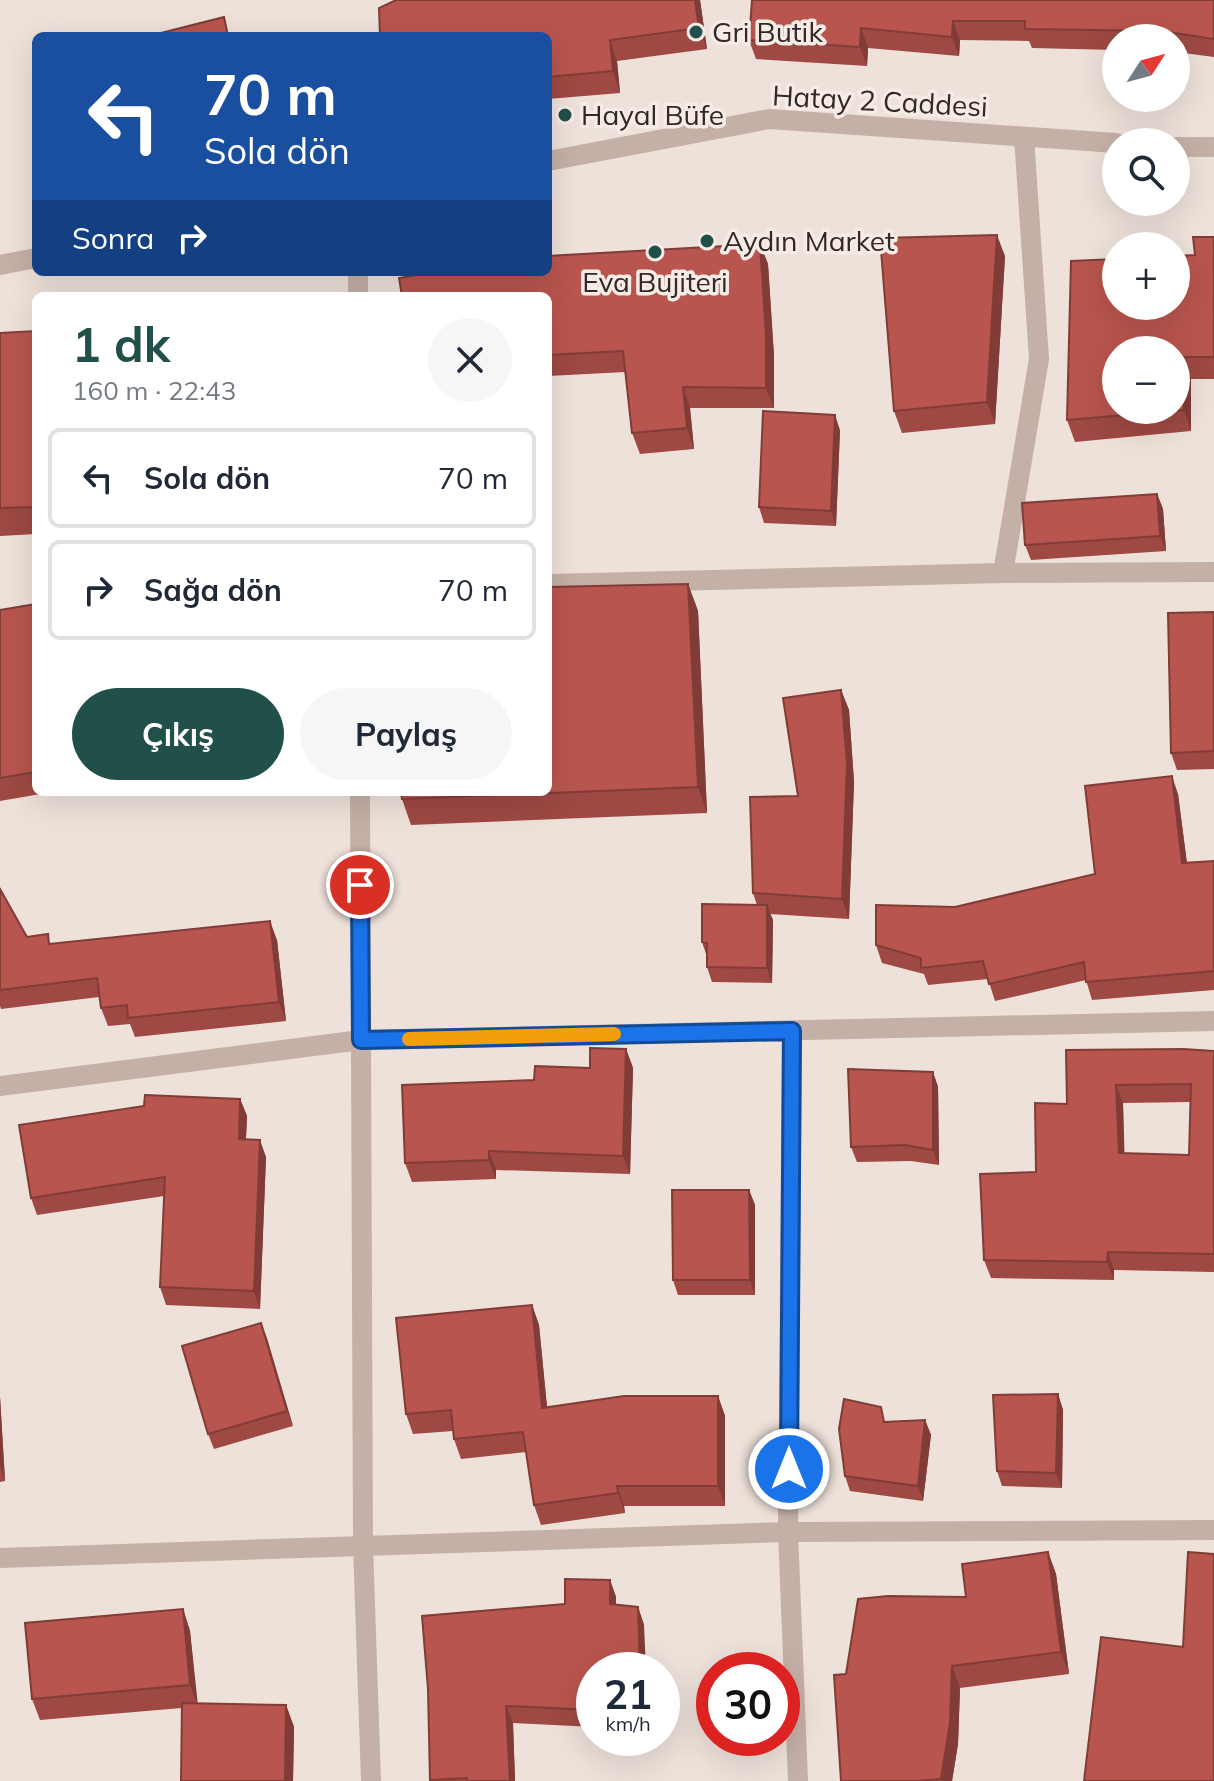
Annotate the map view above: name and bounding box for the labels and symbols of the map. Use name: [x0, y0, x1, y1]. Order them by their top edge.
place label: Gri Butik: [712, 14, 823, 49]
marker: Gri Butik: [687, 23, 705, 41]
north arrow: [1102, 24, 1190, 112]
street label: Hatay 2 Caddesi: [771, 77, 989, 124]
place label: Hayal Büfe: [581, 97, 724, 132]
marker: Hayal Büfe: [556, 106, 574, 124]
place label: Aydın Market: [723, 223, 895, 258]
marker: Aydın Market: [698, 232, 716, 250]
marker: Eva Bujiteri: [646, 243, 664, 261]
place label: Eva Bujiteri: [582, 264, 728, 299]
pin: [326, 851, 394, 919]
position arrow: [747, 1427, 831, 1511]
speed limit sign: 30: [696, 1652, 800, 1756]

